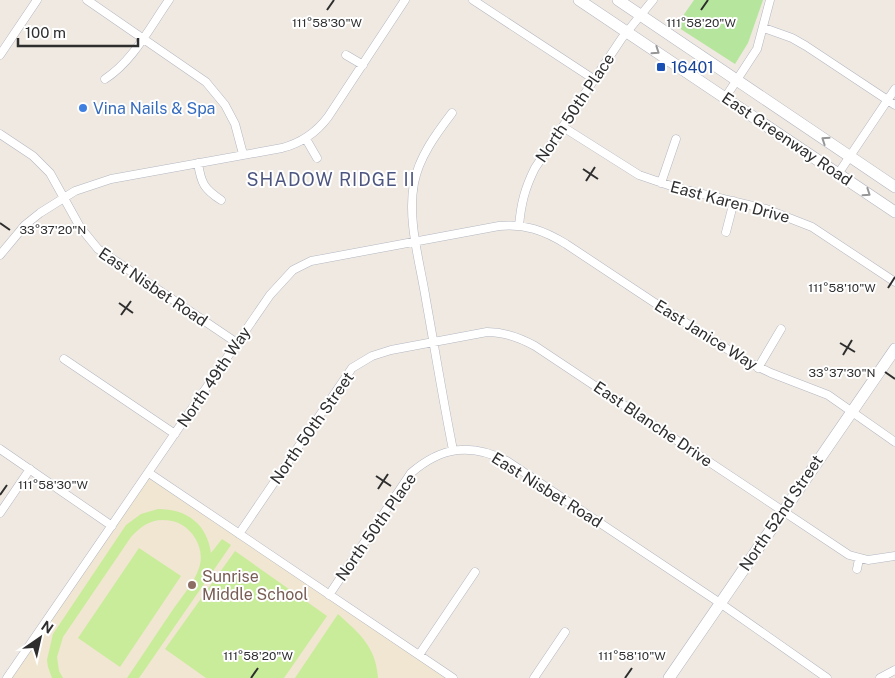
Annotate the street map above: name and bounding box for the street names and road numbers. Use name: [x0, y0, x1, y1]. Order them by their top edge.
street label: North 50th Place: [532, 50, 618, 166]
street label: East Greenway Road: [718, 88, 856, 190]
street label: East Karen Drive: [668, 177, 792, 227]
street label: East Nisbet Road: [95, 244, 211, 330]
street label: East Janice Way: [651, 296, 761, 374]
street label: North 49th Way: [173, 323, 255, 431]
street label: North 50th Street: [266, 368, 358, 488]
street label: East Blanche Drive: [590, 377, 716, 471]
street label: East Nisbet Road: [488, 448, 606, 532]
street label: North 52nd Street: [735, 452, 827, 574]
street label: North 50th Place: [332, 469, 420, 585]

